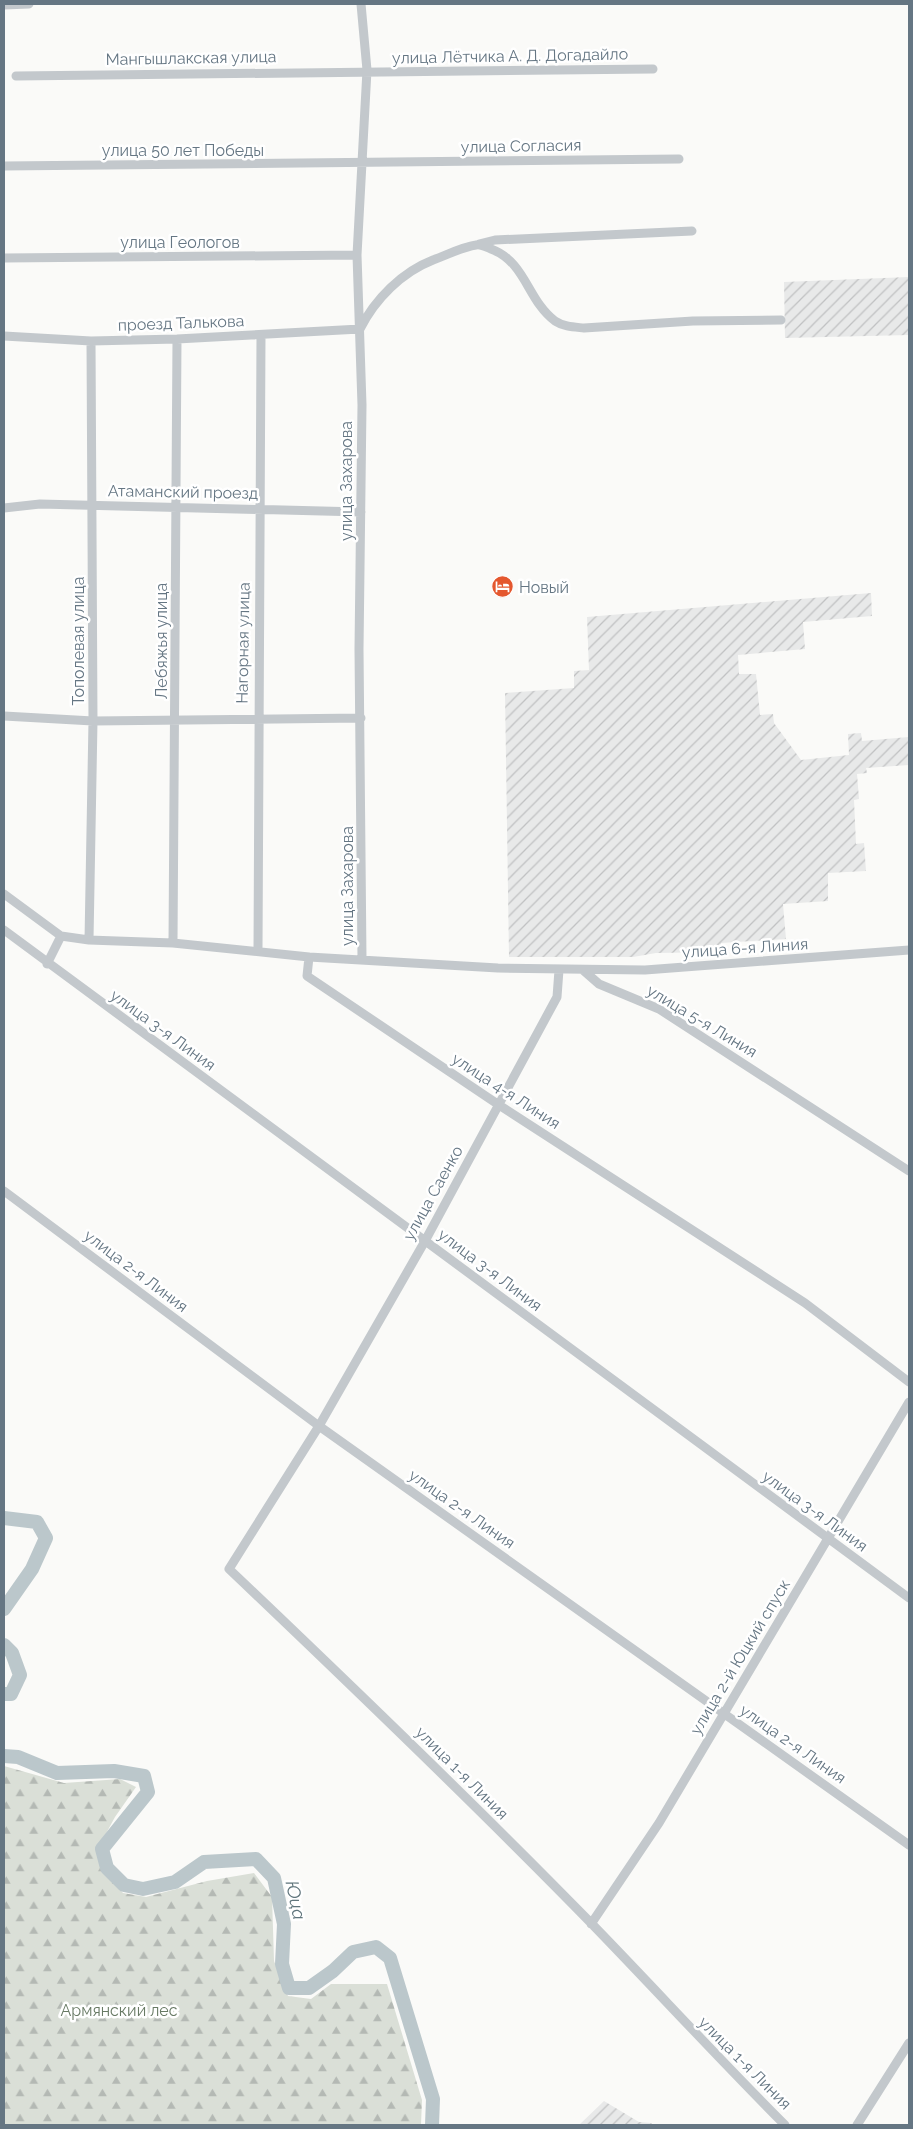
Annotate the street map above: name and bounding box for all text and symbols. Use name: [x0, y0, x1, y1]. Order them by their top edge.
street label: улица Лётчика А. Д. Догадайло: [392, 44, 628, 68]
street label: Мангышлакская улица: [105, 47, 277, 69]
street label: улица Согласия: [460, 135, 582, 157]
street label: улица 50 лет Победы: [102, 141, 264, 160]
street label: улица Геологов: [120, 233, 240, 252]
street label: проезд Талькова: [117, 311, 245, 335]
street label: улица Захарова: [337, 421, 356, 541]
street label: Атаманский проезд: [108, 481, 258, 503]
hotel icon: Новый: [491, 575, 515, 599]
street label: Тополевая улица: [69, 576, 88, 706]
place label: Новый: [519, 578, 569, 597]
street label: Нагорная улица: [232, 582, 254, 704]
street label: Лебяжья улица: [152, 583, 171, 699]
street label: улица Захарова: [338, 826, 357, 946]
street label: улица 6-я Линия: [681, 934, 809, 962]
street label: улица 5-я Линия: [643, 981, 761, 1061]
street label: улица 3-я Линия: [107, 985, 219, 1075]
street label: улица 4-я Линия: [448, 1049, 564, 1133]
street label: улица Саенко: [399, 1142, 467, 1244]
street label: улица 3-я Линия: [434, 1225, 546, 1315]
street label: улица 2-я Линия: [80, 1226, 192, 1316]
street label: улица 2-я Линия: [405, 1465, 519, 1553]
street label: улица 3-я Линия: [759, 1466, 871, 1556]
street label: улица 2-й Юцкий спуск: [686, 1576, 794, 1738]
street label: улица 2-я Линия: [736, 1700, 850, 1788]
street label: улица 1-я Линия: [412, 1723, 512, 1823]
water label: Юца: [282, 1878, 310, 1922]
park label: Армянский лес: [61, 2001, 178, 2020]
street label: улица 1-я Линия: [695, 2013, 795, 2113]

